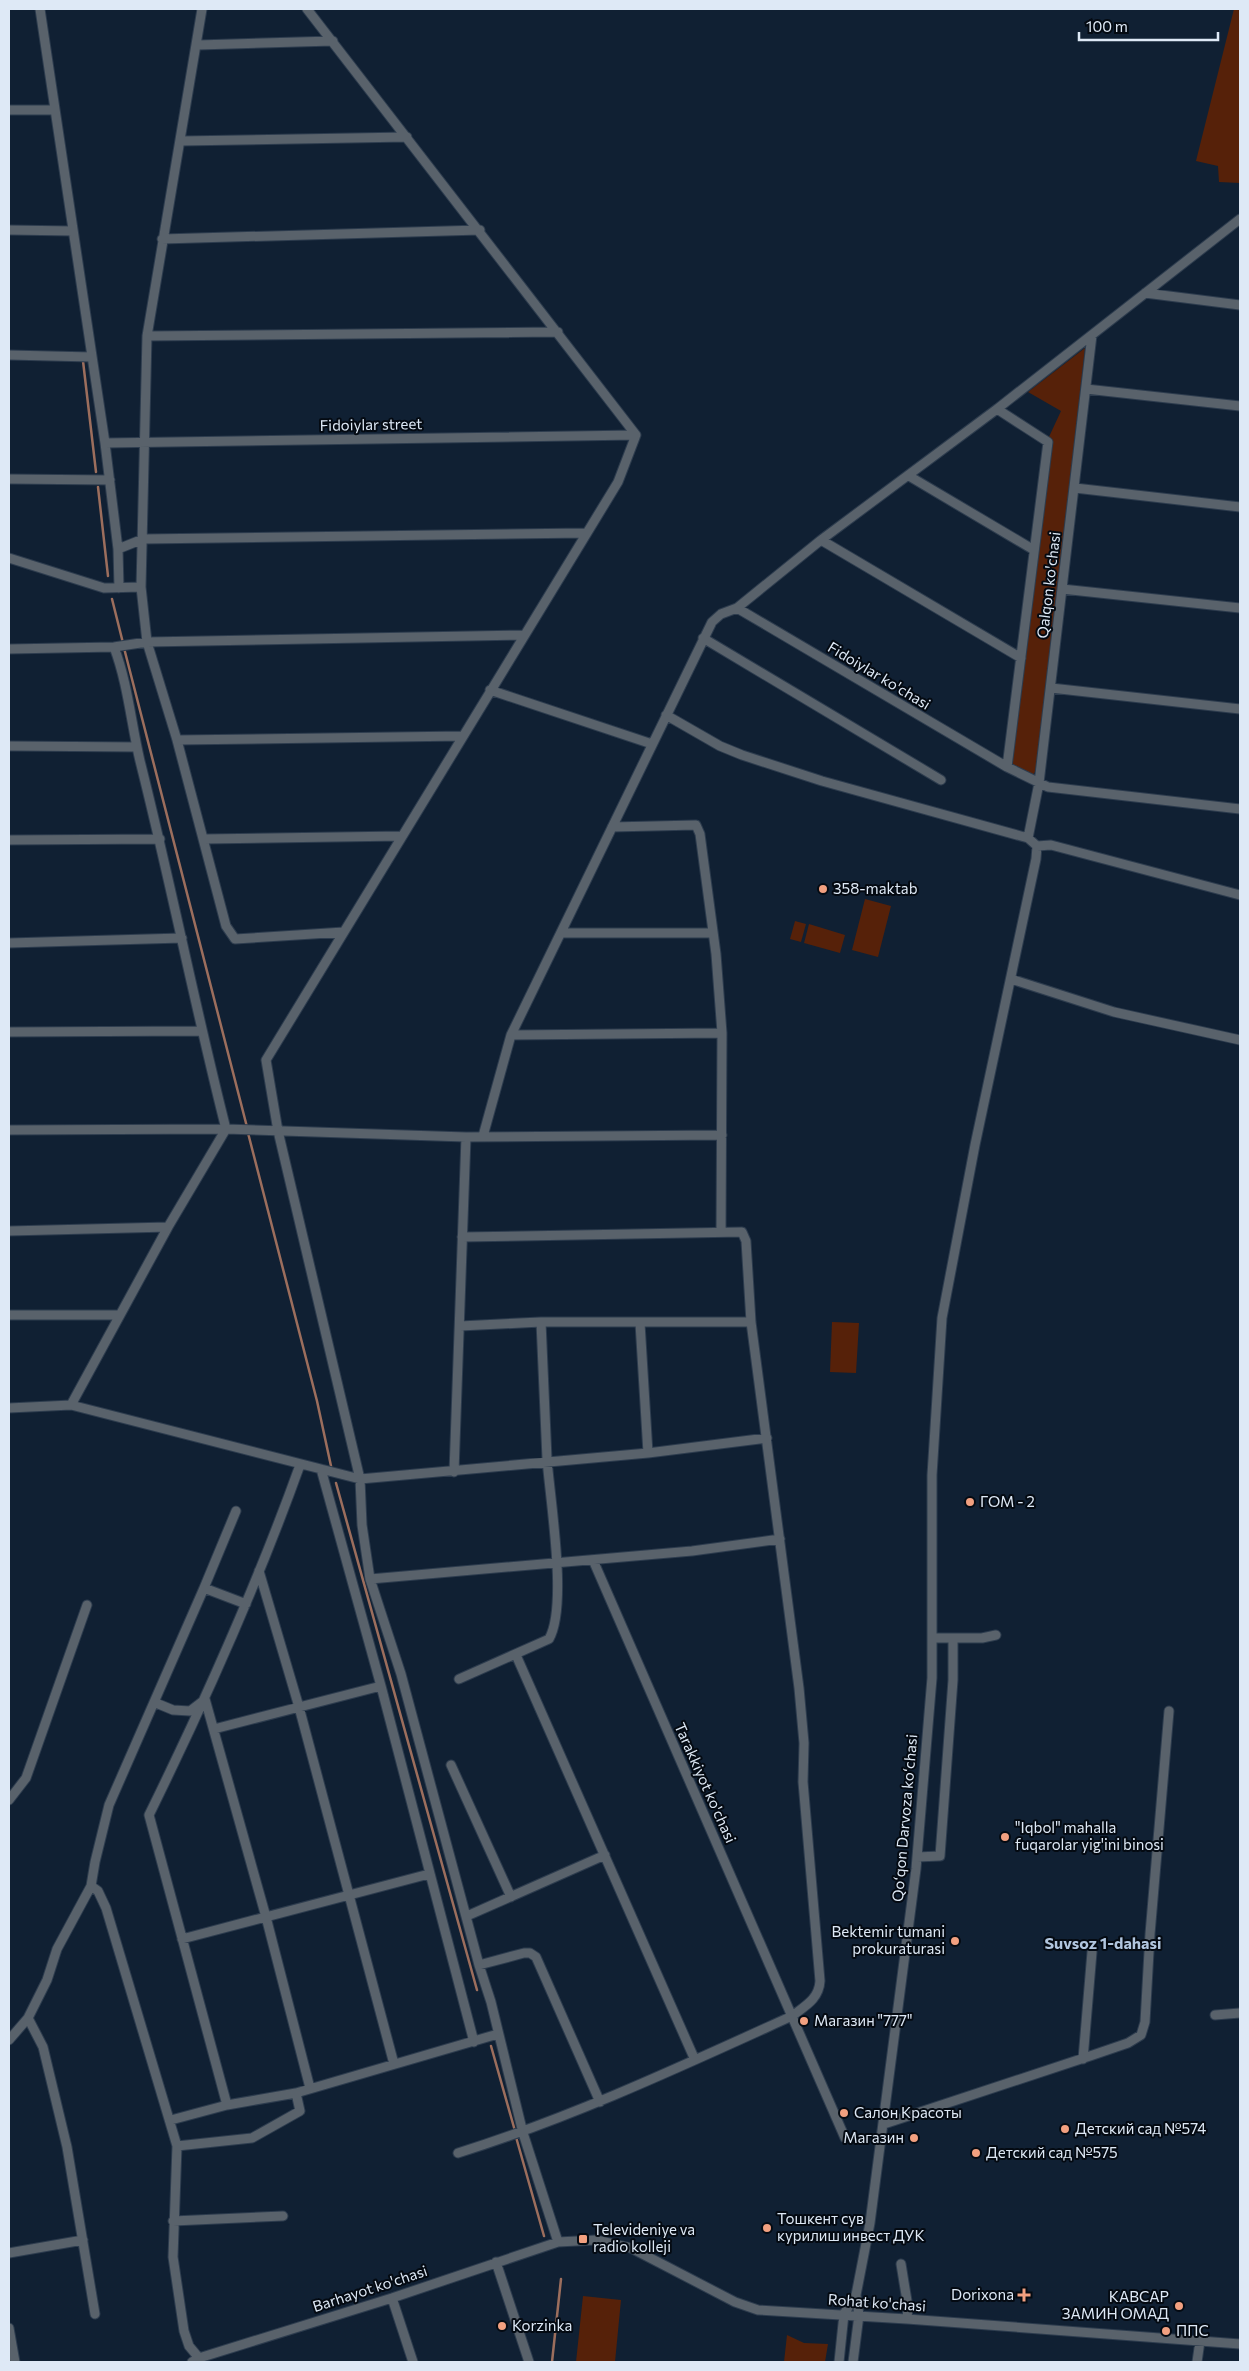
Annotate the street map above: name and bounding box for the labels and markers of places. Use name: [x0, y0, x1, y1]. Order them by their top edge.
place label: 358-maktab: [833, 879, 918, 897]
marker: 358-maktab: [817, 883, 829, 895]
place label: ГОМ - 2: [980, 1492, 1035, 1510]
marker: ГОМ - 2: [964, 1496, 976, 1508]
place label: "Iqbol" mahalla fuqarolar yig'ini binosi: [1015, 1818, 1164, 1853]
marker: "Iqbol" mahalla fuqarolar yig'ini binosi: [999, 1831, 1011, 1843]
place label: Bektemir tumani prokuraturasi: [832, 1922, 945, 1957]
marker: Bektemir tumani prokuraturasi: [949, 1935, 961, 1947]
place label: Магазин "777": [814, 2011, 913, 2029]
marker: Магазин "777": [798, 2015, 810, 2027]
place label: Салон Красоты: [854, 2103, 962, 2121]
marker: Салон Красоты: [838, 2107, 850, 2119]
place label: Детский сад №574: [1075, 2119, 1206, 2137]
marker: Детский сад №574: [1059, 2123, 1071, 2135]
place label: Магазин: [843, 2128, 904, 2146]
marker: Магазин: [908, 2132, 920, 2144]
place label: Детский сад №575: [986, 2143, 1118, 2161]
marker: Детский сад №575: [970, 2147, 982, 2159]
place label: Тошкент сув курилиш инвест ДУК: [777, 2209, 925, 2244]
place label: Televideniye va radio kolleji: [593, 2220, 695, 2255]
marker: Тошкент сув курилиш инвест ДУК: [761, 2222, 773, 2234]
marker: Televideniye va radio kolleji: [577, 2233, 589, 2245]
place label: Dorixona: [951, 2285, 1014, 2303]
place label: КАВСАР ЗАМИН ОМАД: [1062, 2287, 1169, 2322]
marker: Dorixona: [1018, 2289, 1030, 2301]
marker: КАВСАР ЗАМИН ОМАД: [1173, 2300, 1185, 2312]
place label: Korzinka: [512, 2316, 572, 2334]
marker: Korzinka: [496, 2320, 508, 2332]
place label: ППС: [1176, 2321, 1209, 2339]
marker: ППС: [1160, 2325, 1172, 2337]

